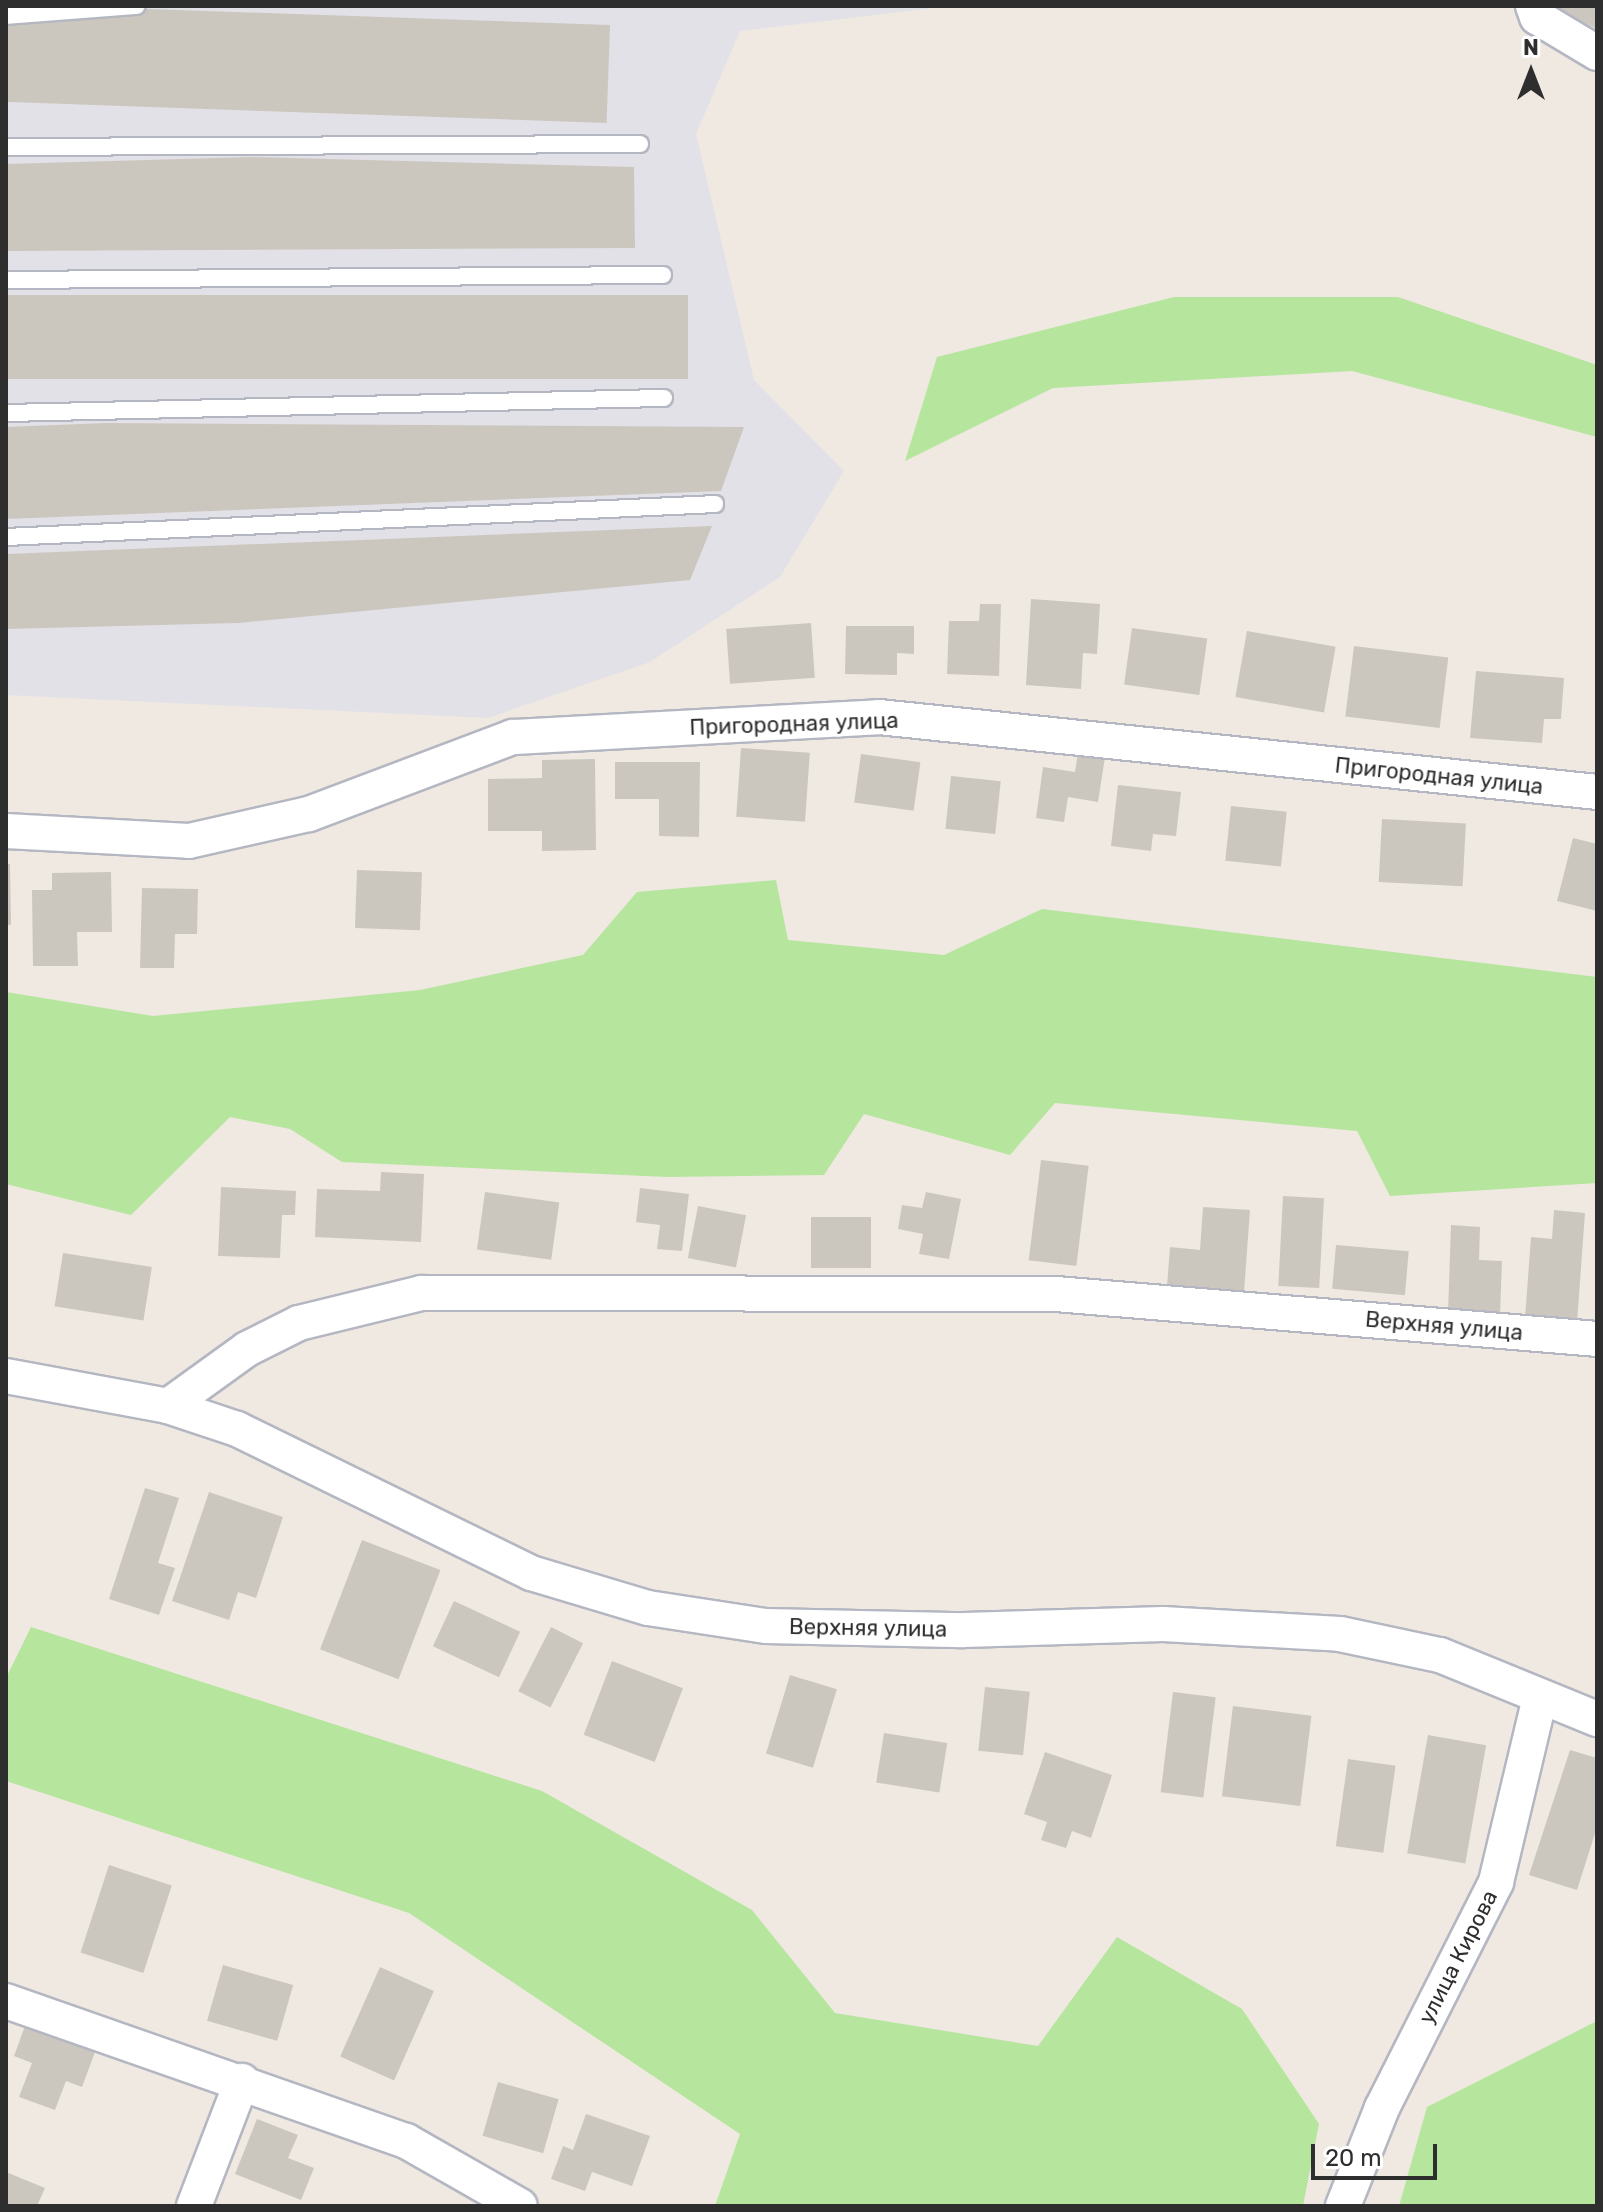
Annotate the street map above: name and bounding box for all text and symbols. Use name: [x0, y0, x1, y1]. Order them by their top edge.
north arrow: [1491, 32, 1571, 112]
text: N: [1523, 34, 1539, 61]
street label: Пригородная улица: [689, 707, 899, 741]
street label: Пригородная улица: [1334, 752, 1544, 800]
street label: Верхняя улица: [1364, 1306, 1524, 1346]
street label: Верхняя улица: [789, 1613, 947, 1643]
street label: улица Кирова: [1413, 1886, 1503, 2028]
scale bar: [1315, 2128, 1441, 2178]
text: 20 m: [1325, 2144, 1382, 2172]

